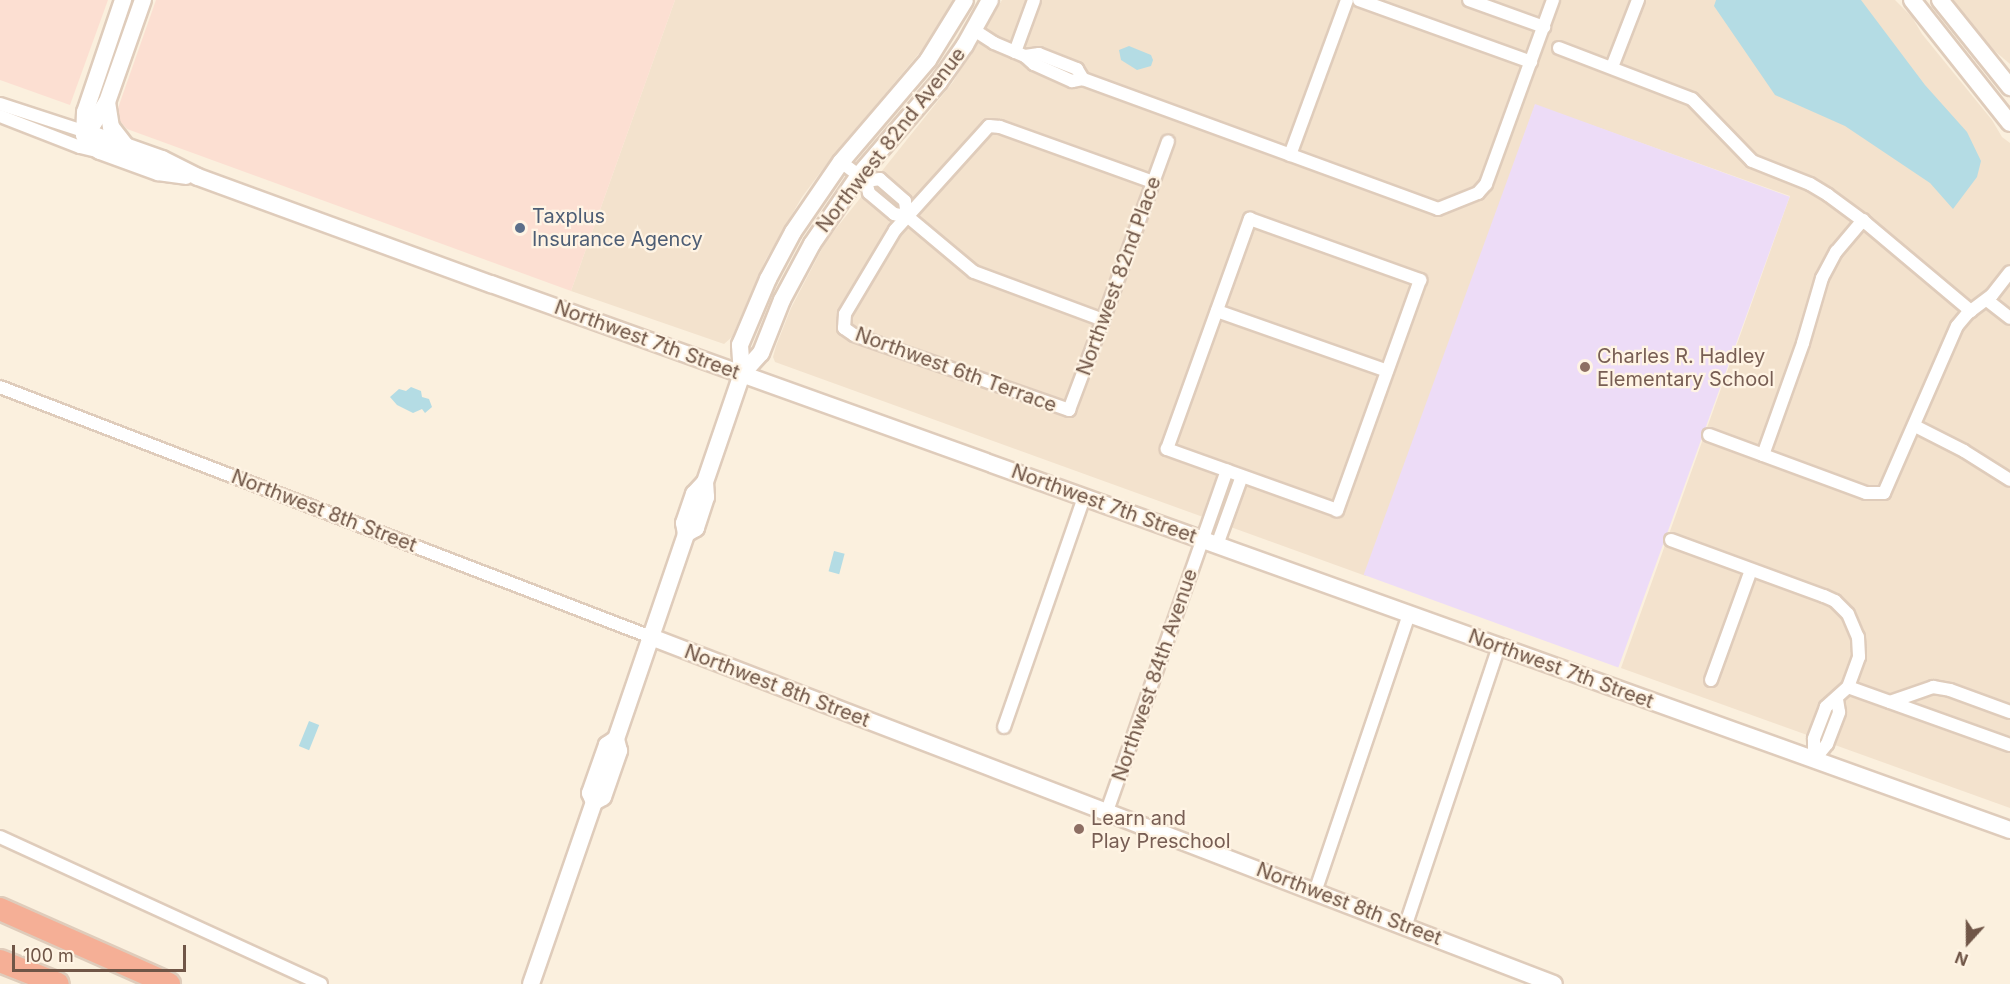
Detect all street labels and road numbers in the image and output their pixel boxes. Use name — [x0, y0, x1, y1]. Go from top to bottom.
street label: Northwest 82nd Avenue — [811, 43, 971, 237]
street label: Northwest 82nd Place — [1072, 173, 1166, 379]
street label: Northwest 7th Street — [551, 295, 743, 385]
street label: Northwest 6th Terrace — [852, 322, 1060, 418]
street label: Northwest 7th Street — [1008, 459, 1200, 549]
street label: Northwest 8th Street — [228, 465, 420, 557]
street label: Northwest 84th Avenue — [1107, 566, 1203, 784]
street label: Northwest 7th Street — [1465, 624, 1657, 714]
street label: Northwest 8th Street — [681, 640, 873, 732]
street label: Northwest 8th Street — [1253, 858, 1445, 950]

